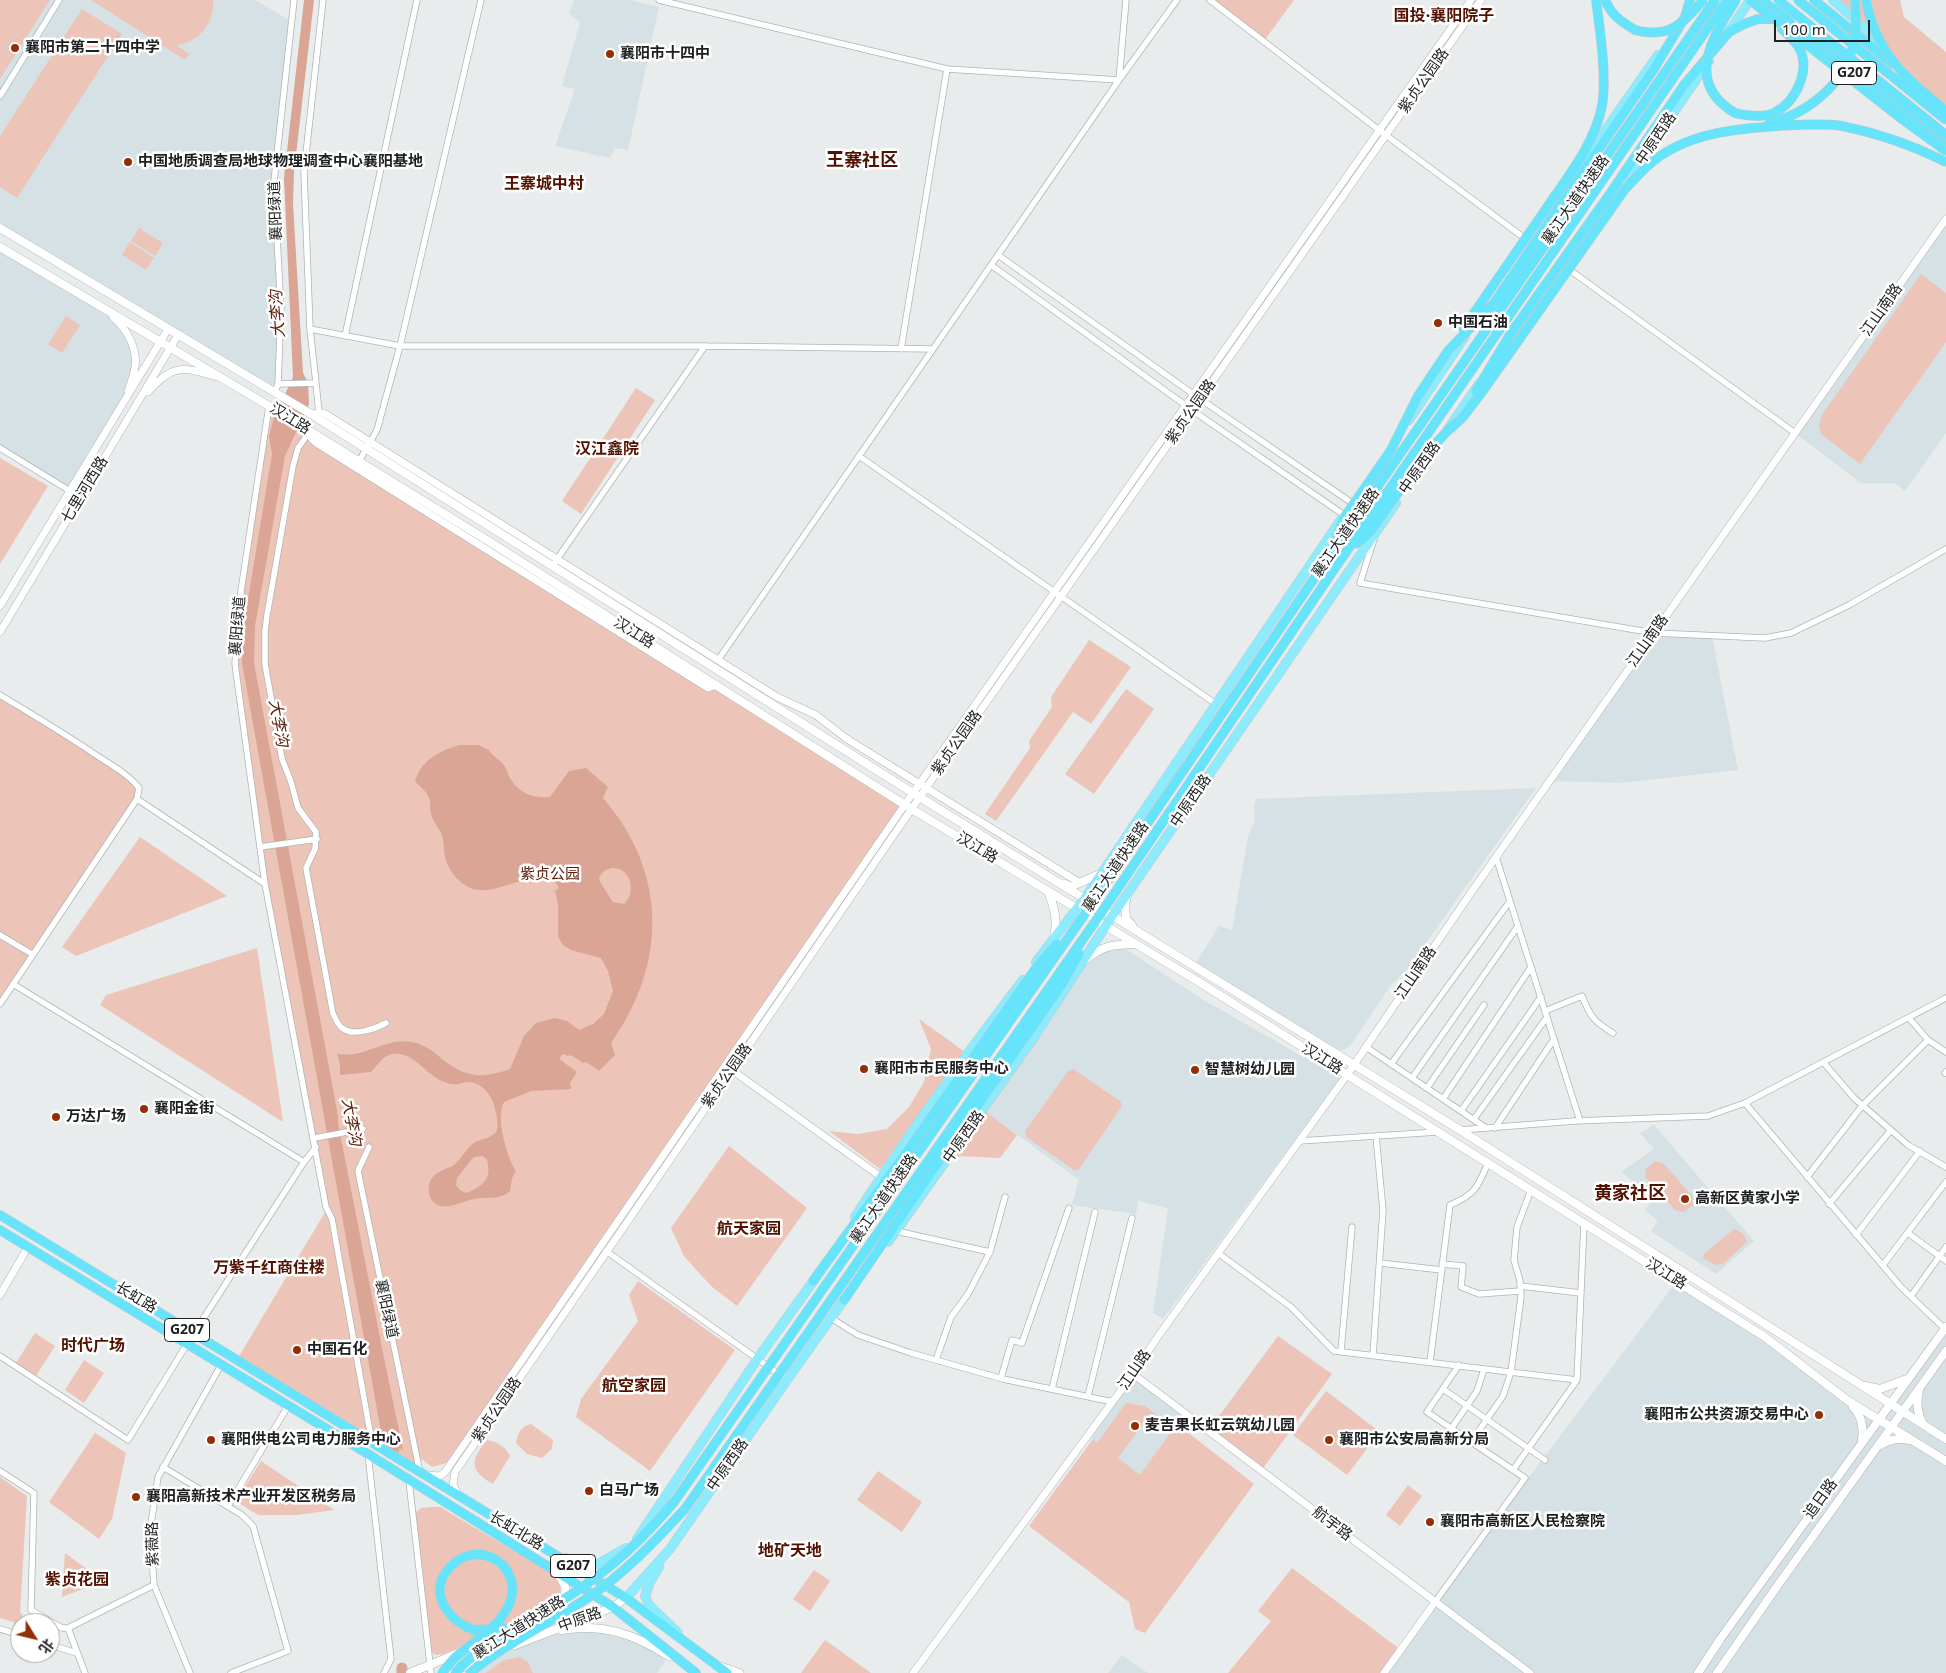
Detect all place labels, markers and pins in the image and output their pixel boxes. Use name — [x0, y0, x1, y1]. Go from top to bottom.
place label: 襄阳市第二十四中学 — [25, 39, 160, 57]
marker: 襄阳市第二十四中学 — [9, 42, 21, 54]
place label: 襄阳市十四中 — [620, 45, 710, 63]
marker: 襄阳市十四中 — [604, 48, 616, 60]
place label: 中国地质调查局地球物理调查中心襄阳基地 — [138, 153, 423, 171]
marker: 中国地质调查局地球物理调查中心襄阳基地 — [122, 156, 134, 168]
place label: 中国石油 — [1448, 314, 1508, 332]
marker: 中国石油 — [1432, 317, 1444, 329]
place label: 襄阳市市民服务中心 — [874, 1060, 1009, 1078]
place label: 智慧树幼儿园 — [1205, 1061, 1295, 1079]
marker: 襄阳市市民服务中心 — [858, 1063, 870, 1075]
marker: 智慧树幼儿园 — [1189, 1064, 1201, 1076]
place label: 襄阳金街 — [154, 1100, 214, 1118]
marker: 襄阳金街 — [138, 1103, 150, 1115]
place label: 万达广场 — [66, 1108, 126, 1126]
marker: 万达广场 — [50, 1111, 62, 1123]
place label: 高新区黄家小学 — [1695, 1190, 1800, 1208]
marker: 高新区黄家小学 — [1679, 1193, 1691, 1205]
place label: 中国石化 — [307, 1341, 367, 1359]
marker: 中国石化 — [291, 1344, 303, 1356]
place label: 襄阳市公共资源交易中心 — [1644, 1406, 1809, 1424]
marker: 襄阳市公共资源交易中心 — [1813, 1409, 1825, 1421]
place label: 麦吉果长虹云筑幼儿园 — [1145, 1417, 1295, 1435]
marker: 麦吉果长虹云筑幼儿园 — [1129, 1420, 1141, 1432]
place label: 襄阳供电公司电力服务中心 — [221, 1431, 401, 1449]
place label: 襄阳市公安局高新分局 — [1339, 1431, 1489, 1449]
marker: 襄阳供电公司电力服务中心 — [205, 1434, 217, 1446]
marker: 襄阳市公安局高新分局 — [1323, 1434, 1335, 1446]
place label: 白马广场 — [599, 1482, 659, 1500]
marker: 白马广场 — [583, 1485, 595, 1497]
place label: 襄阳高新技术产业开发区税务局 — [146, 1488, 356, 1506]
marker: 襄阳高新技术产业开发区税务局 — [130, 1491, 142, 1503]
place label: 襄阳市高新区人民检察院 — [1440, 1513, 1605, 1531]
marker: 襄阳市高新区人民检察院 — [1424, 1516, 1436, 1528]

